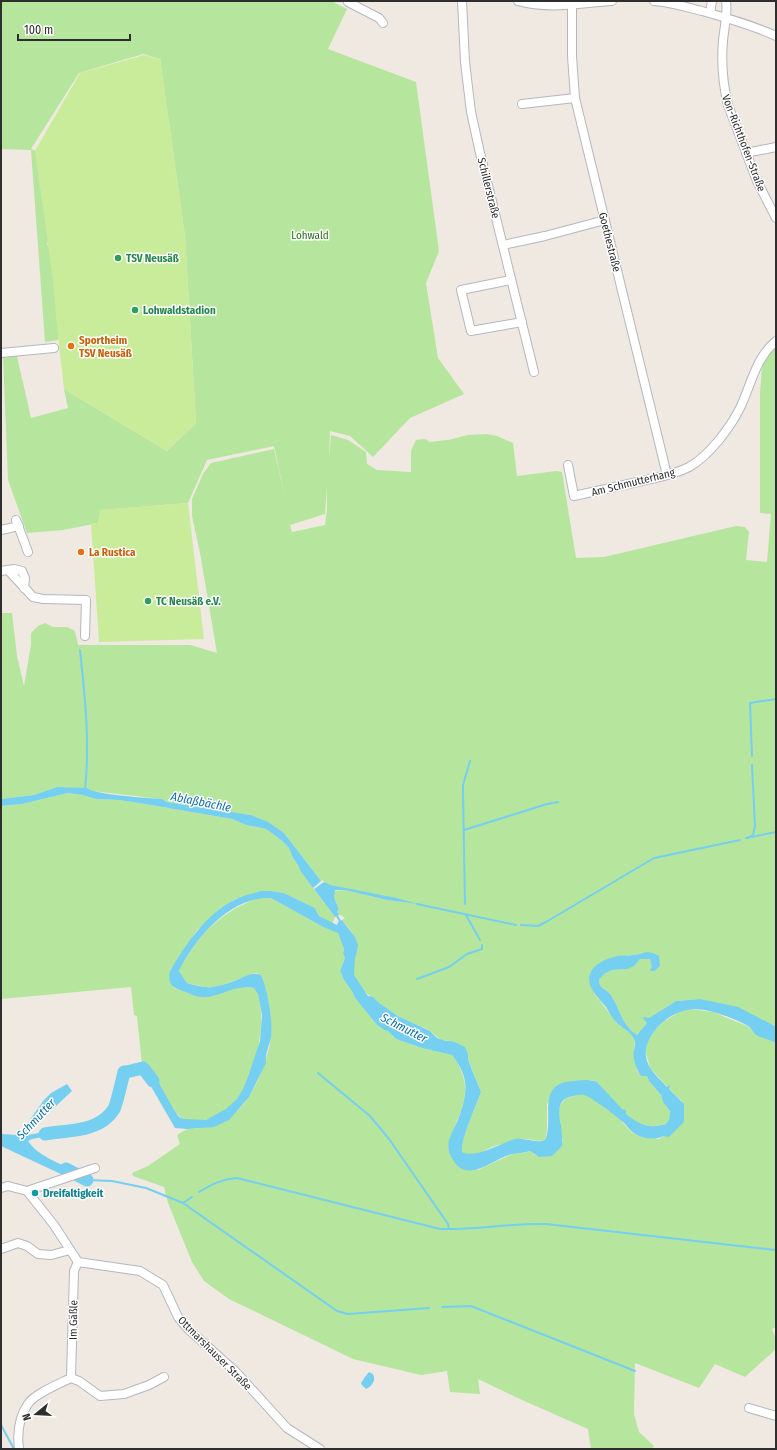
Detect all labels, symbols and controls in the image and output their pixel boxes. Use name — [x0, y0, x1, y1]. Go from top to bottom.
scale bar — [18, 16, 130, 42]
text: 100 m — [24, 23, 53, 37]
street label: Von-Richthofen-Straße — [719, 93, 768, 193]
street label: Schillerstraße — [475, 156, 502, 220]
street label: Goethestraße — [596, 211, 623, 273]
park label: Lohwald — [291, 229, 329, 242]
place label: TSV Neusäß — [126, 252, 179, 265]
marker: TSV Neusäß — [113, 253, 123, 263]
place label: Lohwaldstadion — [143, 304, 216, 317]
marker: Lohwaldstadion — [130, 305, 140, 315]
place label: Sportheim TSV Neusäß — [79, 334, 132, 360]
marker: Sportheim TSV Neusäß — [66, 341, 76, 351]
street label: Am Schmutterhang — [590, 466, 677, 499]
place label: La Rustica — [89, 546, 136, 559]
marker: La Rustica — [76, 547, 86, 557]
place label: TC Neusäß e.V. — [156, 595, 221, 608]
marker: TC Neusäß e.V. — [143, 596, 153, 606]
water label: Ablaßbächle — [169, 789, 233, 815]
water label: Schmutter — [378, 1010, 430, 1046]
water label: Schmutter — [13, 1095, 59, 1143]
place label: Dreifaltigkeit — [43, 1187, 103, 1200]
marker: Dreifaltigkeit — [30, 1188, 40, 1198]
street label: Im Gäßle — [67, 1300, 80, 1340]
street label: Ottmarshauser Straße — [175, 1314, 254, 1393]
north arrow — [16, 1394, 56, 1434]
text: N — [20, 1412, 34, 1422]

